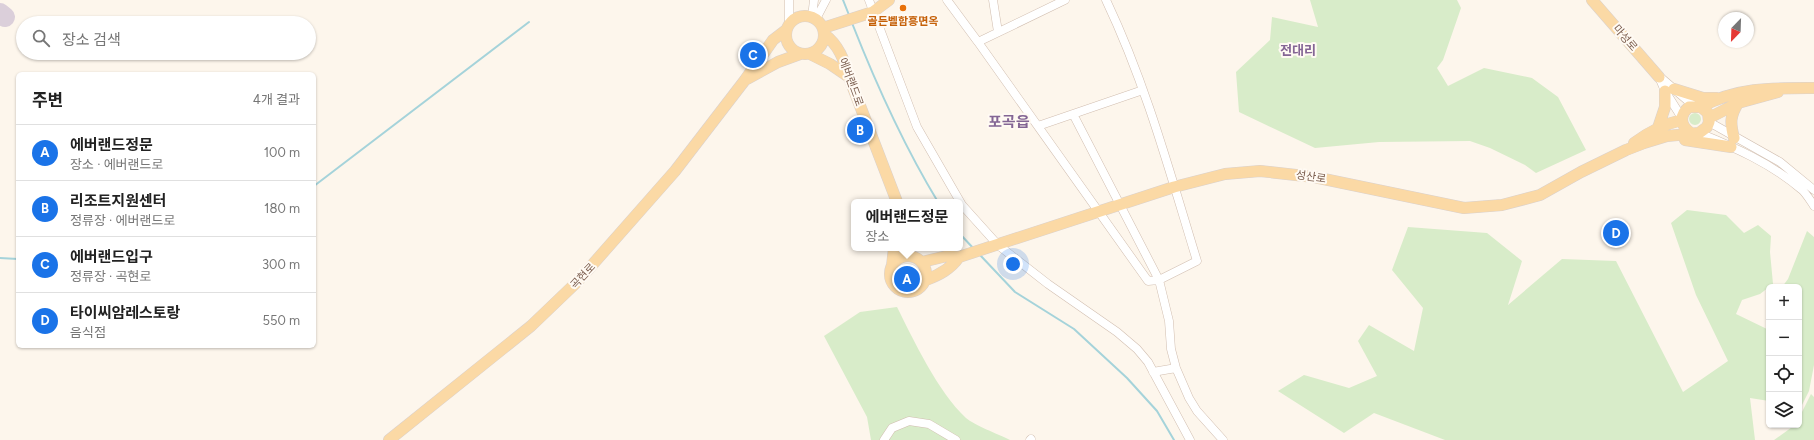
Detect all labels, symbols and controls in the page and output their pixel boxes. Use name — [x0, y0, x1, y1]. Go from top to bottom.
marker: 골든벨함흥면옥 — [898, 3, 908, 13]
north arrow — [1718, 12, 1754, 48]
place label: 골든벨함흥면옥 — [868, 15, 938, 28]
search box — [16, 16, 316, 60]
street label: 마성로 — [1610, 22, 1640, 54]
icon: search — [30, 27, 52, 49]
text: 장소 검색 — [62, 31, 121, 49]
pin: C — [740, 40, 766, 70]
district label: 전대리 — [1280, 43, 1316, 58]
street label: 에버랜드로 — [836, 56, 866, 108]
text: 주변 — [32, 90, 63, 110]
text: 4개 결과 — [253, 92, 300, 107]
district label: 포곡읍 — [988, 113, 1030, 131]
pin: B — [847, 115, 873, 145]
text: 에버랜드정문 — [70, 136, 153, 154]
text: A — [40, 145, 50, 160]
text: 100 m — [264, 145, 300, 160]
text: 장소 · 에버랜드로 — [70, 157, 163, 172]
street label: 성산로 — [1295, 168, 1327, 186]
text: 리조트지원센터 — [70, 192, 167, 210]
popup — [851, 199, 963, 251]
text: B — [41, 201, 49, 216]
text: 180 m — [264, 201, 300, 216]
text: 에버랜드정문 — [866, 208, 948, 226]
text: 정류장 · 에버랜드로 — [70, 213, 175, 228]
pin: D — [1603, 218, 1629, 248]
text: 장소 — [866, 229, 890, 244]
text: 에버랜드입구 — [70, 248, 153, 266]
your location — [1003, 254, 1023, 274]
text: C — [40, 257, 50, 272]
text: 300 m — [262, 257, 300, 272]
street label: 곡현로 — [568, 260, 598, 292]
pin: A — [894, 264, 920, 294]
text: 정류장 · 곡현로 — [70, 269, 151, 284]
map controls — [1766, 284, 1802, 428]
button: + — [1766, 284, 1802, 320]
text: 타이씨암레스토랑 — [70, 304, 180, 322]
text: D — [40, 313, 50, 328]
text: 550 m — [262, 313, 300, 328]
button: − — [1766, 320, 1802, 356]
text: 음식점 — [70, 325, 106, 340]
button: locate — [1766, 356, 1802, 392]
button: layers — [1766, 392, 1802, 428]

